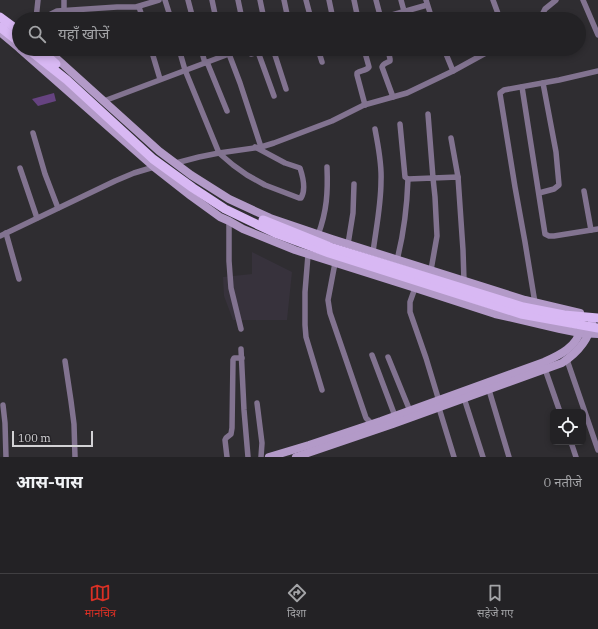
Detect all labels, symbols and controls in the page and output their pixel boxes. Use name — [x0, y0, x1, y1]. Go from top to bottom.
search box — [12, 12, 586, 56]
icon: search — [26, 23, 48, 45]
text: यहाँ खोजें — [58, 24, 109, 43]
map controls — [550, 409, 586, 445]
button: locate — [550, 409, 586, 445]
scale bar — [12, 429, 93, 448]
text: 100 m — [18, 431, 51, 445]
text: आस-पास — [16, 471, 83, 493]
text: 0 नतीजे — [544, 474, 582, 491]
tab: मानचित्र — [85, 582, 116, 621]
tab: दिशा — [286, 582, 308, 621]
tab: सहेजे गए — [477, 582, 513, 621]

